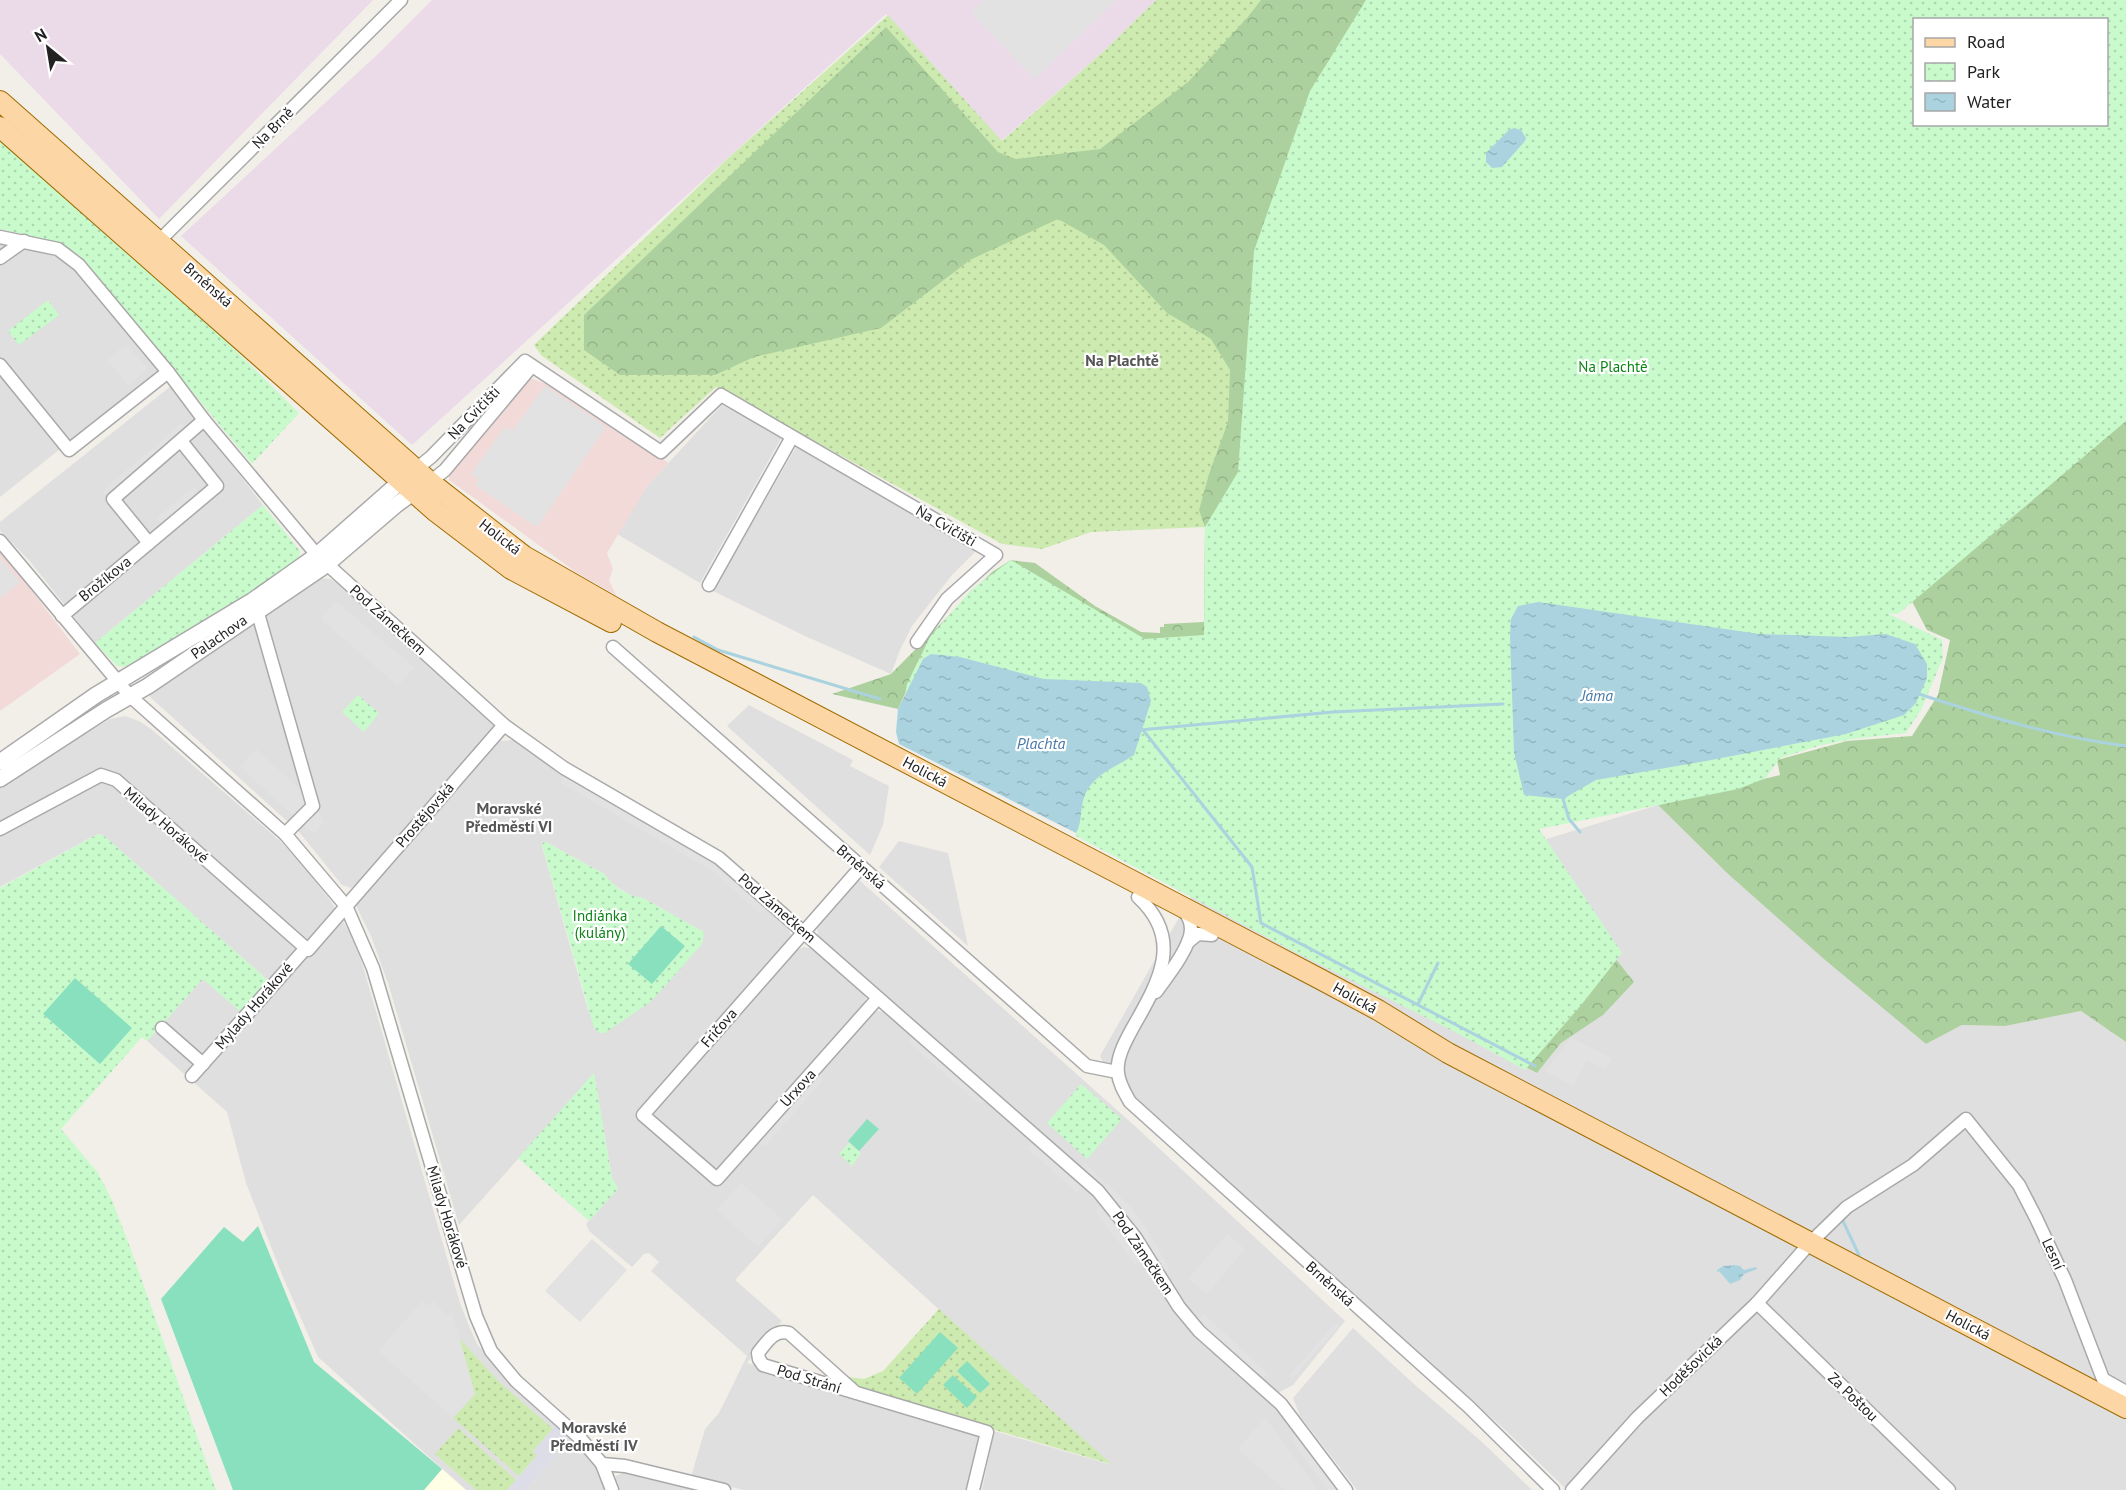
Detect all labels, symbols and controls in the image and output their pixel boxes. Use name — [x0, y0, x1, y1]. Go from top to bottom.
north arrow — [18, 18, 78, 78]
legend — [1913, 18, 2108, 126]
text: N — [31, 24, 50, 46]
text: Road — [1967, 30, 2005, 53]
text: Park — [1967, 60, 2000, 83]
text: Water — [1967, 90, 2011, 113]
street label: Na Brně — [248, 103, 297, 152]
street label: Brněnská — [180, 258, 237, 311]
district label: Na Plachtě — [1085, 350, 1159, 370]
park label: Na Plachtě — [1578, 357, 1648, 376]
street label: Na Cvičišti — [444, 382, 504, 443]
street label: Na Cvičišti — [913, 501, 980, 551]
street label: Holická — [476, 514, 525, 559]
street label: Brožíkova — [75, 552, 135, 605]
street label: Pod Zámečkem — [346, 580, 431, 659]
street label: Palachova — [187, 610, 251, 663]
water label: Jáma — [1580, 685, 1613, 705]
water label: Plachta — [1017, 733, 1066, 753]
street label: Holická — [900, 752, 951, 791]
street label: Prostějovská — [391, 778, 458, 851]
street label: Milady Horákové — [120, 783, 213, 867]
district label: Moravské Předměstí VI — [466, 798, 552, 836]
street label: Brněnská — [833, 840, 890, 893]
street label: Pod Zámečkem — [735, 869, 820, 946]
park label: Indiánka (kulány) — [573, 906, 627, 942]
street label: Mylady Horákové — [211, 958, 297, 1053]
street label: Holická — [1330, 978, 1381, 1017]
street label: Fričova — [696, 1004, 741, 1051]
street label: Urxova — [776, 1065, 820, 1111]
street label: Milady Horákové — [423, 1163, 472, 1271]
street label: Pod Zámečkem — [1109, 1207, 1178, 1298]
street label: Lesní — [2038, 1235, 2069, 1273]
street label: Brněnská — [1302, 1257, 1359, 1310]
street label: Holická — [1943, 1305, 1994, 1344]
street label: Hoděšovická — [1655, 1331, 1726, 1400]
street label: Pod Strání — [775, 1360, 843, 1397]
street label: Za Poštou — [1824, 1368, 1882, 1425]
district label: Moravské Předměstí IV — [550, 1417, 638, 1455]

